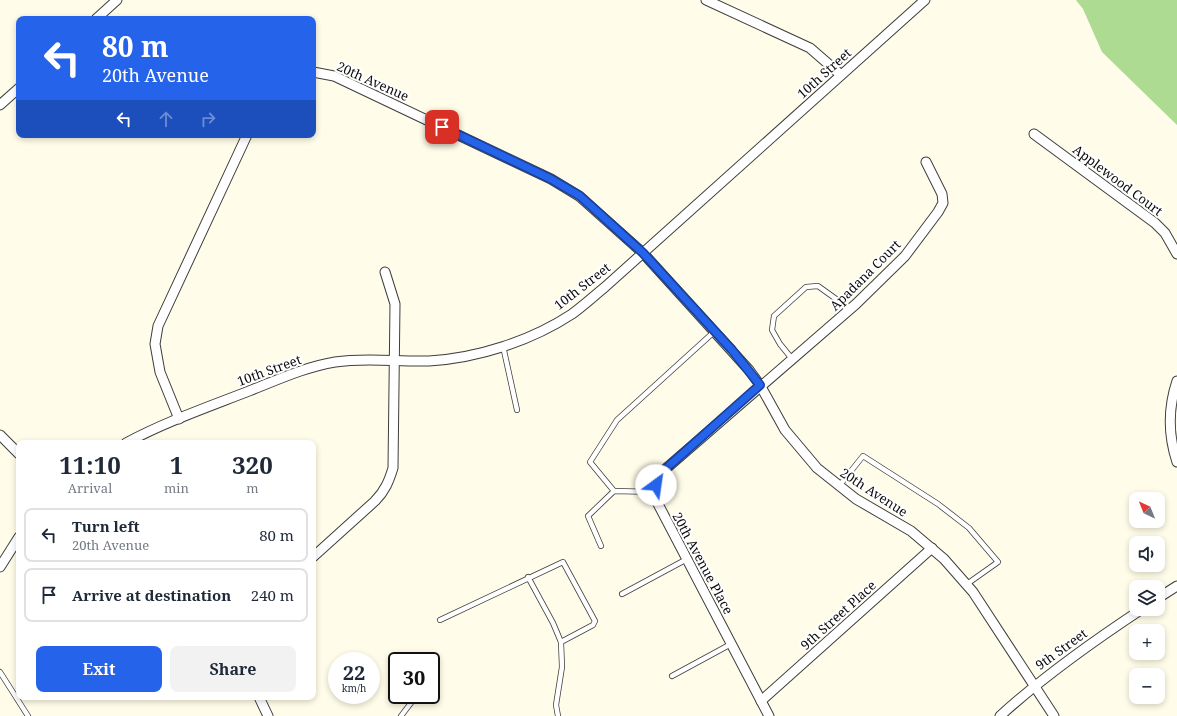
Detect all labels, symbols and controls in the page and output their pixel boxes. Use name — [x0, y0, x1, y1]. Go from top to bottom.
text: 80 m — [102, 27, 169, 65]
icon: left — [36, 32, 88, 84]
street label: 10th Street — [793, 44, 855, 102]
street label: 20th Avenue — [334, 57, 412, 105]
text: 20th Avenue — [102, 63, 209, 87]
icon: left — [113, 108, 135, 130]
icon: ahead — [155, 108, 177, 130]
icon: right — [197, 108, 219, 130]
pin — [425, 110, 459, 144]
icon: arrive — [431, 116, 453, 138]
street label: Applewood Court — [1069, 140, 1167, 220]
street label: Apadana Court — [826, 235, 905, 314]
street label: 10th Street — [550, 258, 614, 314]
street label: 10th Street — [234, 350, 304, 390]
text: 11:10 — [59, 448, 121, 481]
text: 1 — [170, 448, 183, 481]
text: 320 — [232, 448, 273, 481]
street label: 20th Avenue — [837, 463, 911, 521]
position arrow — [635, 464, 677, 506]
text: Arrival — [68, 479, 112, 497]
text: min — [164, 479, 189, 497]
text: m — [246, 479, 259, 497]
north arrow — [1129, 492, 1165, 528]
map controls — [1129, 492, 1165, 704]
street label: 20th Avenue Place — [668, 509, 738, 617]
text: Turn left — [72, 516, 140, 536]
icon: left — [38, 524, 60, 546]
text: 80 m — [259, 525, 294, 545]
text: 20th Avenue — [72, 536, 149, 554]
button: sound — [1129, 536, 1165, 572]
street label: 9th Street Place — [796, 576, 880, 654]
button: layers — [1129, 580, 1165, 616]
icon: arrive — [38, 584, 60, 606]
text: Arrive at destination — [72, 585, 231, 605]
text: 240 m — [251, 585, 294, 605]
street label: 9th Street — [1032, 624, 1091, 674]
button: + — [1129, 624, 1165, 660]
button: Exit — [36, 646, 162, 692]
button: Share — [170, 646, 296, 692]
speed limit sign: 30 — [388, 652, 440, 704]
text: 22 — [343, 659, 365, 686]
button: − — [1129, 668, 1165, 704]
text: km/h — [342, 681, 366, 695]

